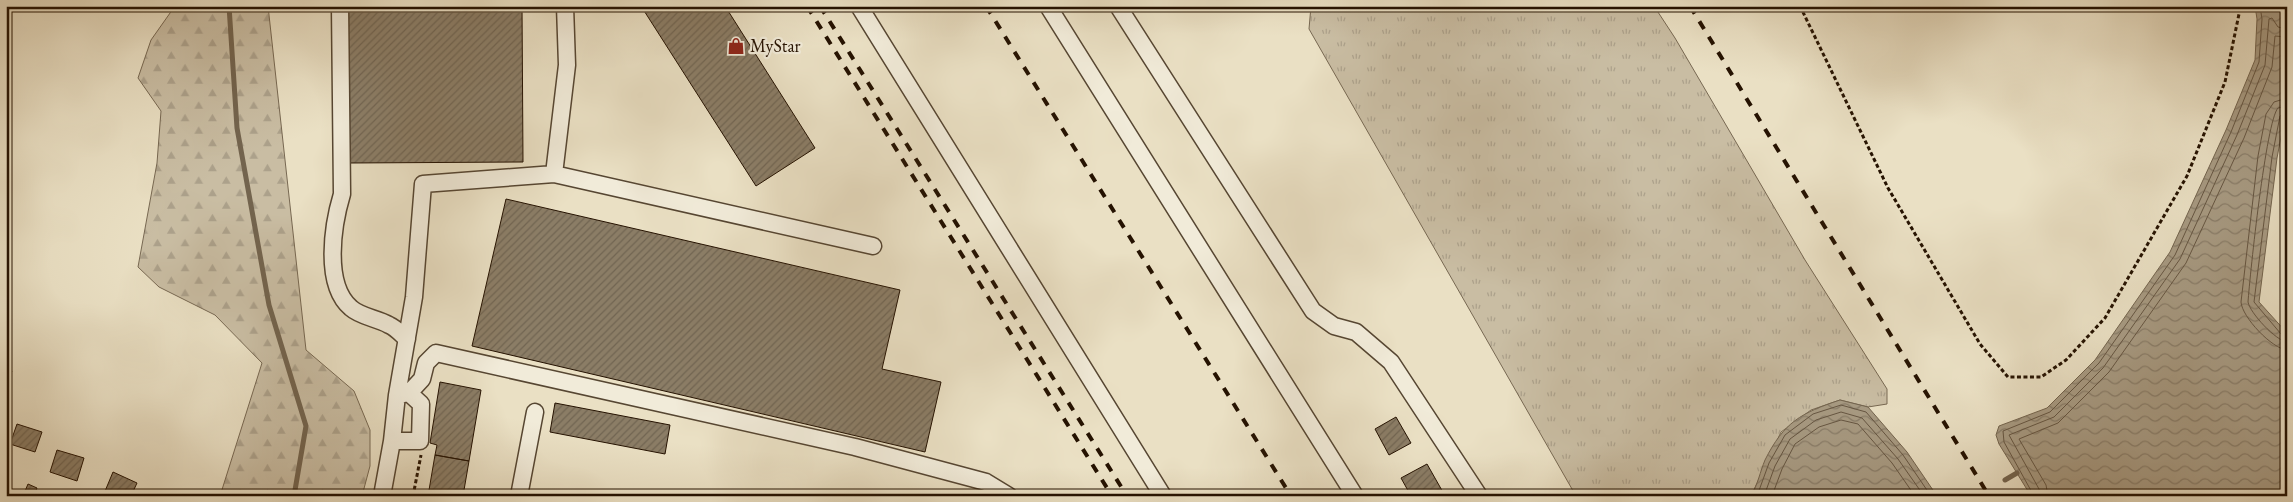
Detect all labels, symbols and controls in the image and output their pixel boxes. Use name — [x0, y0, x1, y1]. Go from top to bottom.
place label: MyStar — [750, 34, 801, 57]
shop icon: MyStar — [726, 36, 746, 56]

